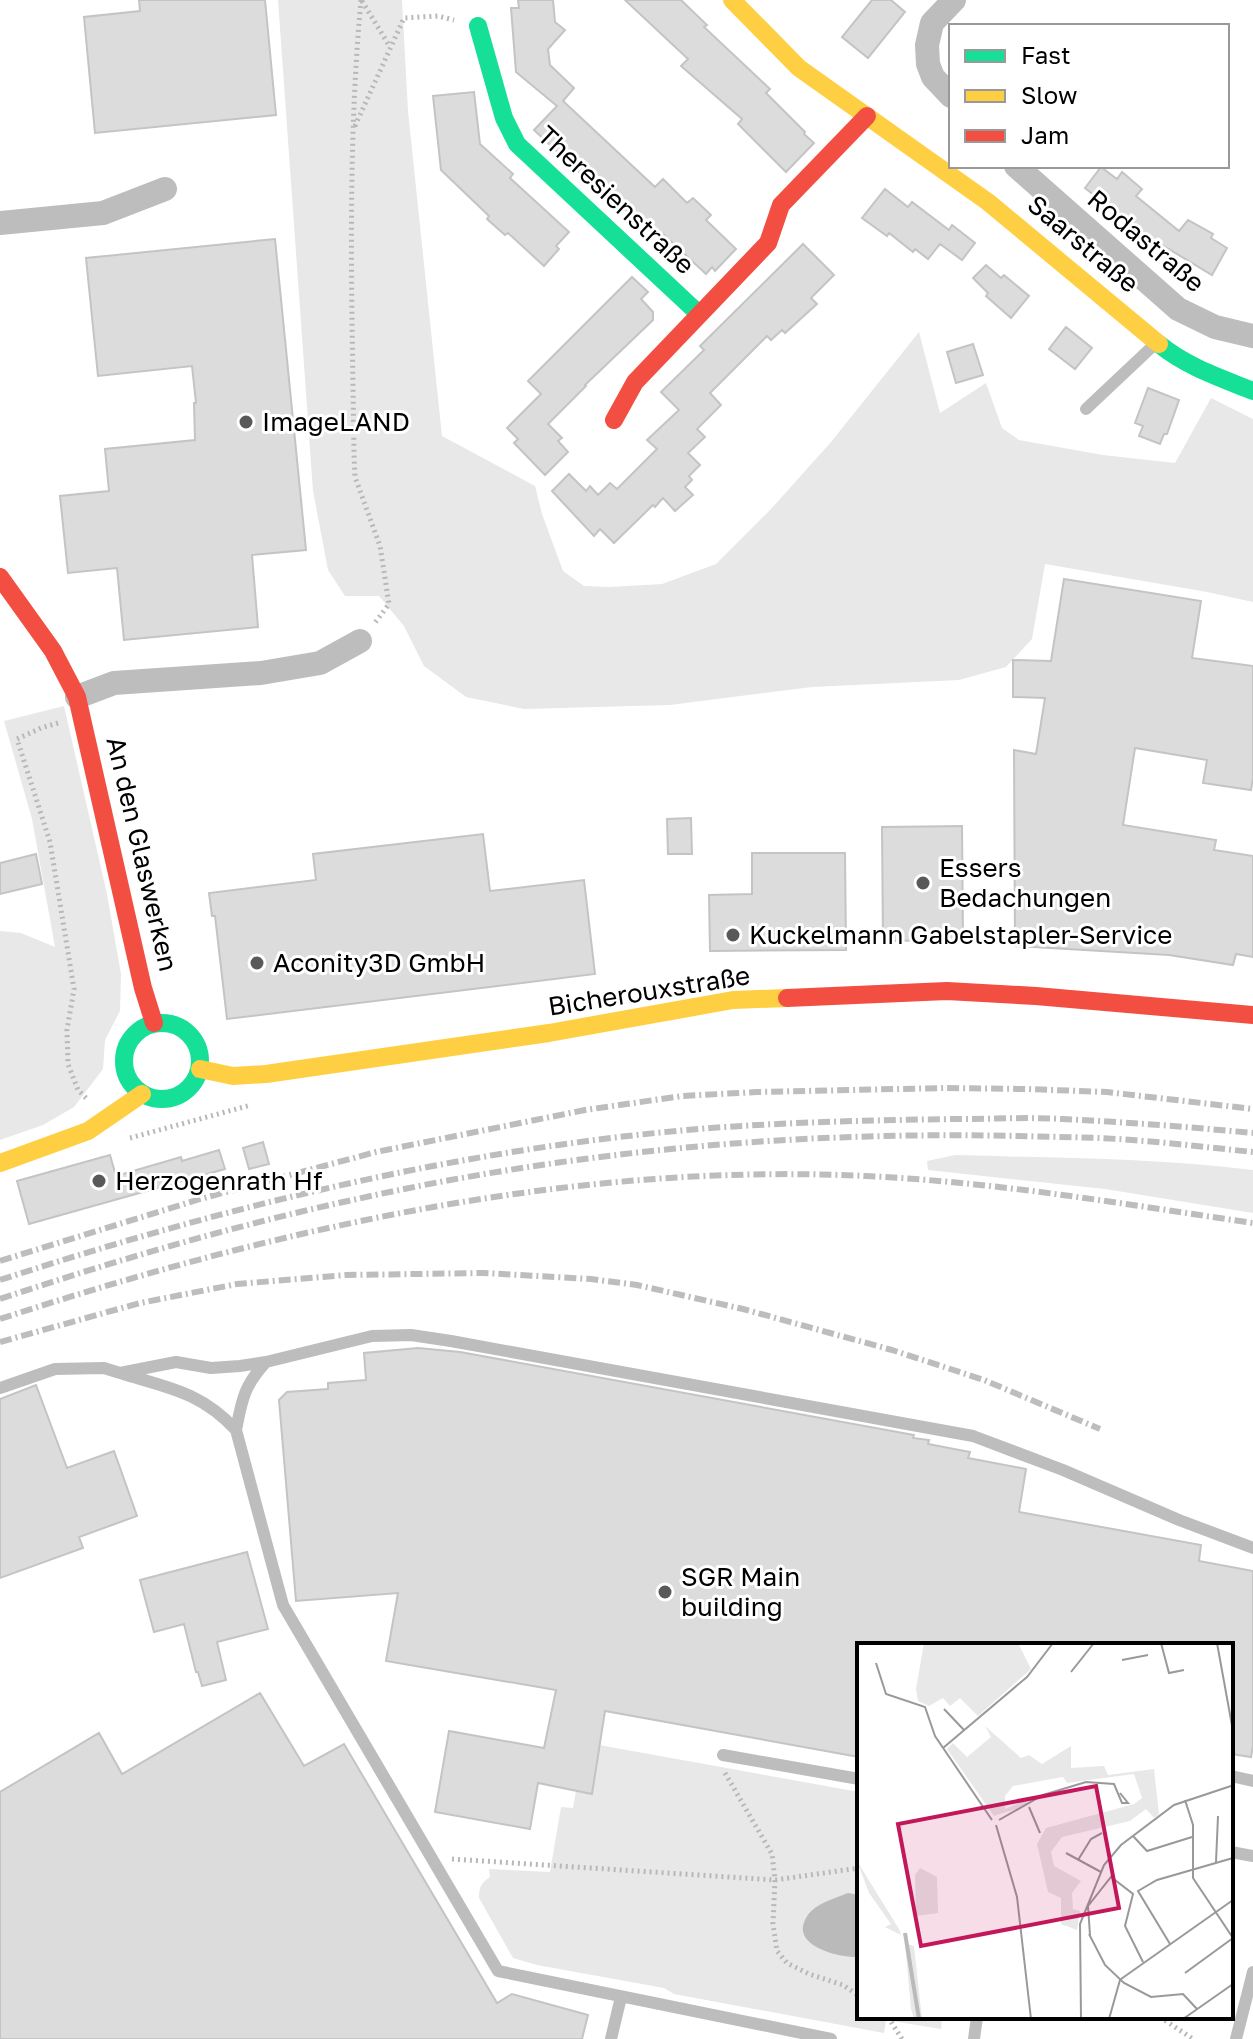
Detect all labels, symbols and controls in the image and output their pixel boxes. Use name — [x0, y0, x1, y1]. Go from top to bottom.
legend — [949, 24, 1229, 168]
text: Fast — [1021, 40, 1071, 69]
text: Slow — [1021, 80, 1077, 109]
street label: Theresienstraße — [532, 119, 701, 280]
text: Jam — [1021, 120, 1069, 149]
street label: Rodastraße — [1082, 183, 1211, 298]
street label: Saarstraße — [1022, 188, 1145, 299]
place label: ImageLAND — [262, 406, 410, 437]
marker: ImageLAND — [237, 413, 255, 431]
street label: An den Glaswerken — [100, 734, 185, 974]
place label: Essers Bedachungen — [939, 852, 1111, 913]
marker: Essers Bedachungen — [914, 874, 932, 892]
place label: Kuckelmann Gabelstapler-Service — [749, 919, 1172, 950]
marker: Kuckelmann Gabelstapler-Service — [724, 926, 742, 944]
place label: Aconity3D GmbH — [273, 947, 485, 978]
marker: Aconity3D GmbH — [248, 954, 266, 972]
street label: Bicherouxstraße — [546, 959, 752, 1022]
place label: Herzogenrath Hf — [115, 1165, 323, 1196]
marker: Herzogenrath Hf — [90, 1172, 108, 1190]
place label: SGR Main building — [681, 1561, 800, 1622]
marker: SGR Main building — [656, 1583, 674, 1601]
inset map — [857, 1643, 1233, 2019]

